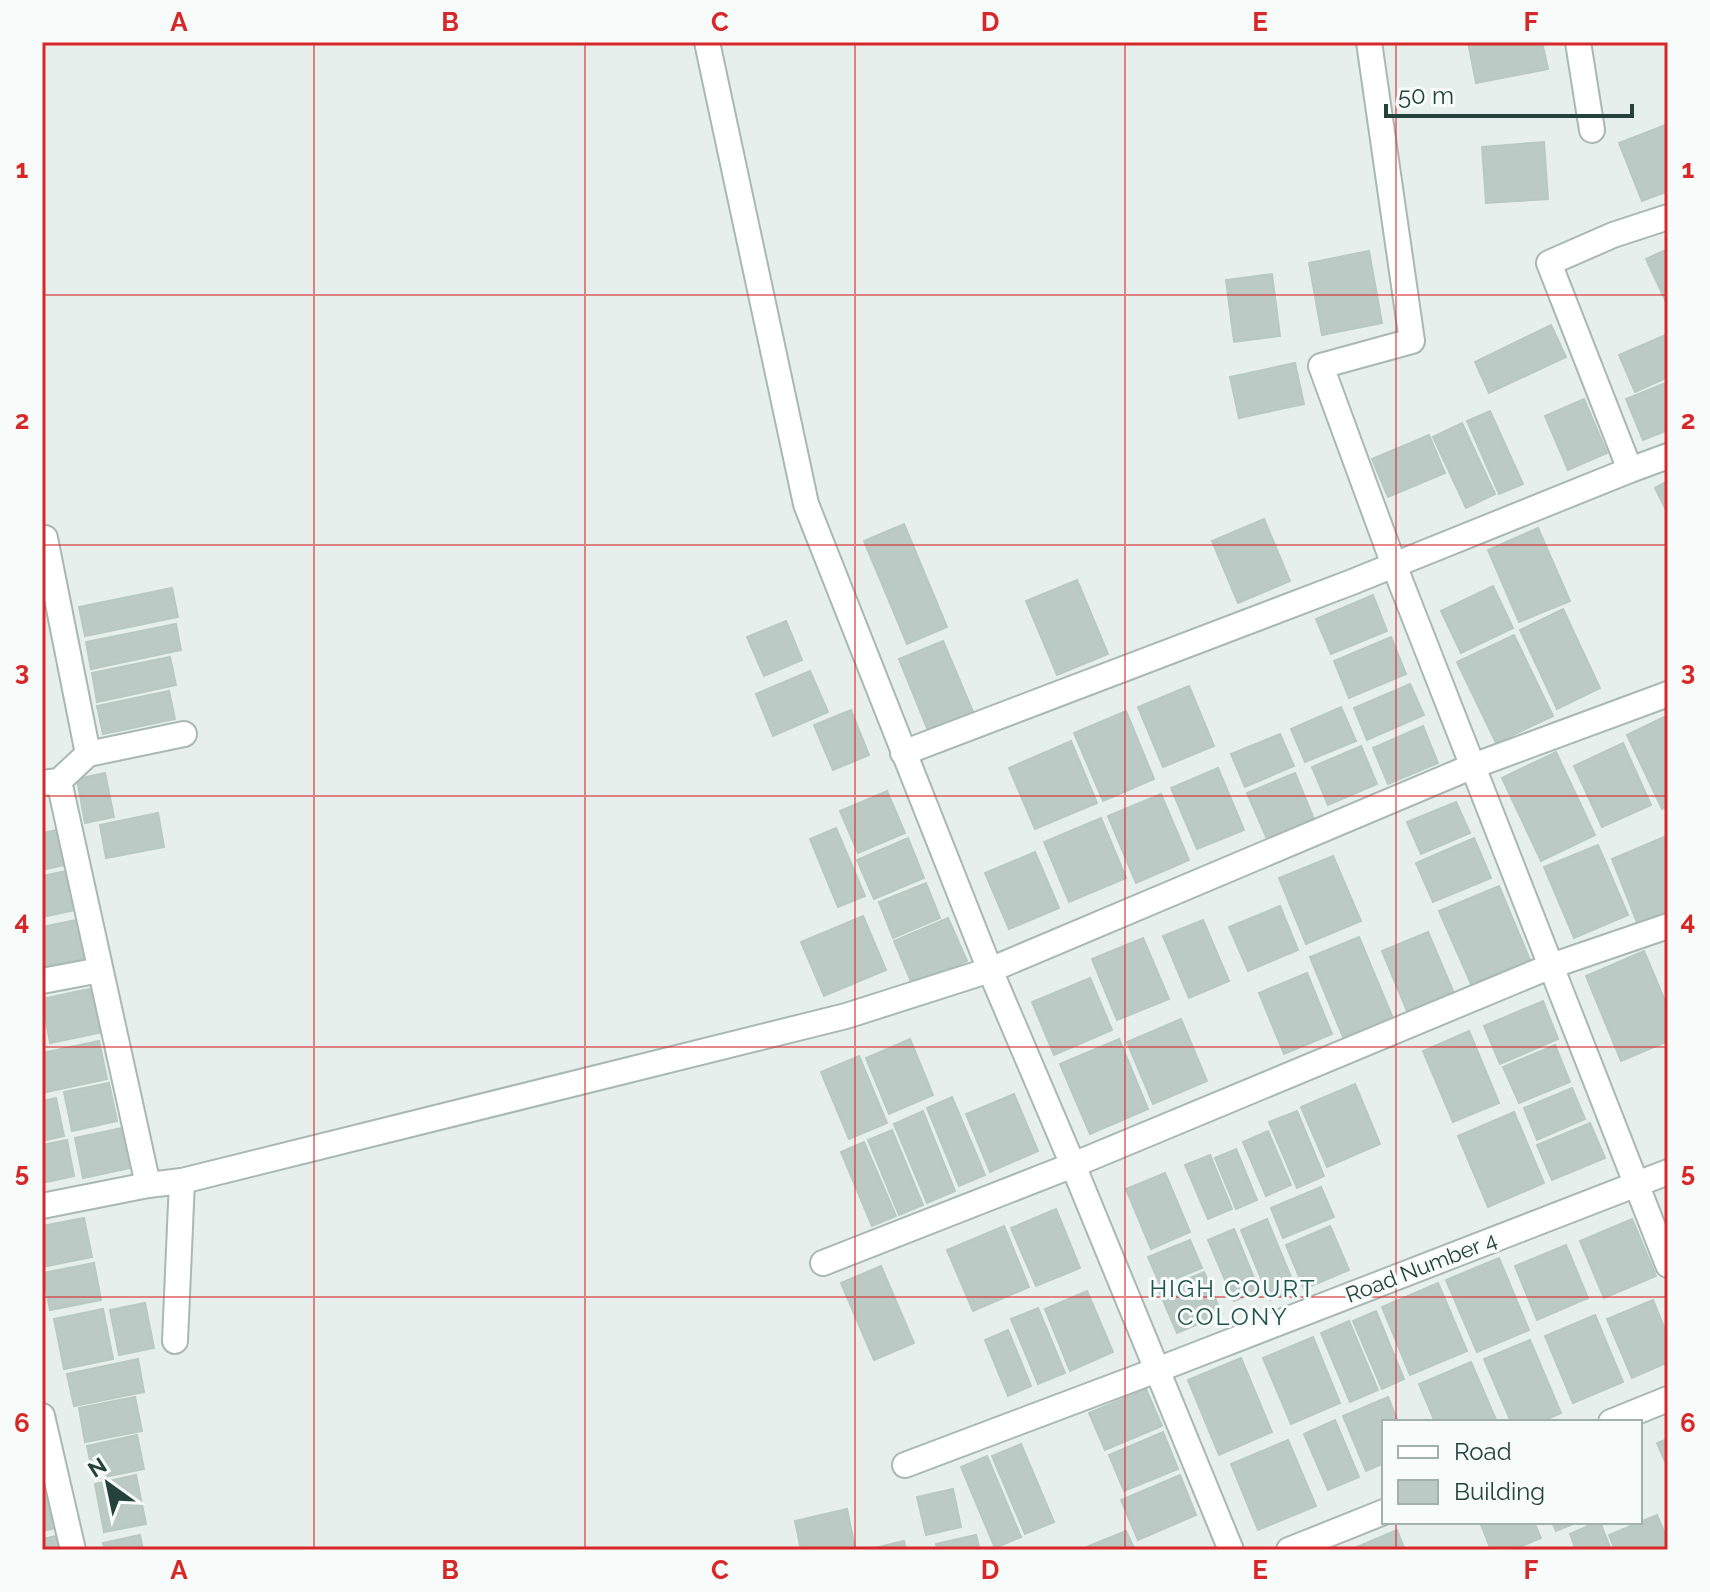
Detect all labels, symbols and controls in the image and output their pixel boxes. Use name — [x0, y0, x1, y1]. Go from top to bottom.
text: A — [170, 7, 188, 37]
text: B — [441, 7, 459, 37]
text: C — [711, 7, 729, 37]
text: D — [981, 7, 999, 37]
text: E — [1252, 7, 1268, 37]
text: F — [1524, 7, 1539, 37]
scale bar — [1386, 68, 1632, 118]
text: 50 m — [1398, 81, 1454, 110]
text: 1 — [16, 154, 29, 184]
text: 1 — [1682, 154, 1695, 184]
text: 2 — [15, 405, 29, 435]
text: 2 — [1681, 405, 1695, 435]
text: 3 — [15, 656, 29, 686]
text: 3 — [1681, 656, 1695, 686]
text: 4 — [15, 906, 29, 936]
text: 4 — [1681, 906, 1695, 936]
text: 5 — [15, 1157, 29, 1187]
text: 5 — [1681, 1157, 1695, 1187]
street label: Road Number 4 — [1342, 1226, 1500, 1308]
district label: HIGH COURT COLONY — [1149, 1274, 1317, 1331]
text: 6 — [14, 1408, 30, 1438]
text: 6 — [1680, 1408, 1696, 1438]
legend — [1382, 1420, 1642, 1524]
text: Road — [1454, 1437, 1512, 1466]
north arrow — [68, 1444, 148, 1524]
text: N — [83, 1452, 111, 1483]
text: Building — [1454, 1477, 1545, 1506]
text: A — [170, 1555, 188, 1585]
text: B — [441, 1555, 459, 1585]
text: C — [711, 1555, 729, 1585]
text: D — [981, 1555, 999, 1585]
text: E — [1252, 1555, 1268, 1585]
text: F — [1524, 1555, 1539, 1585]

